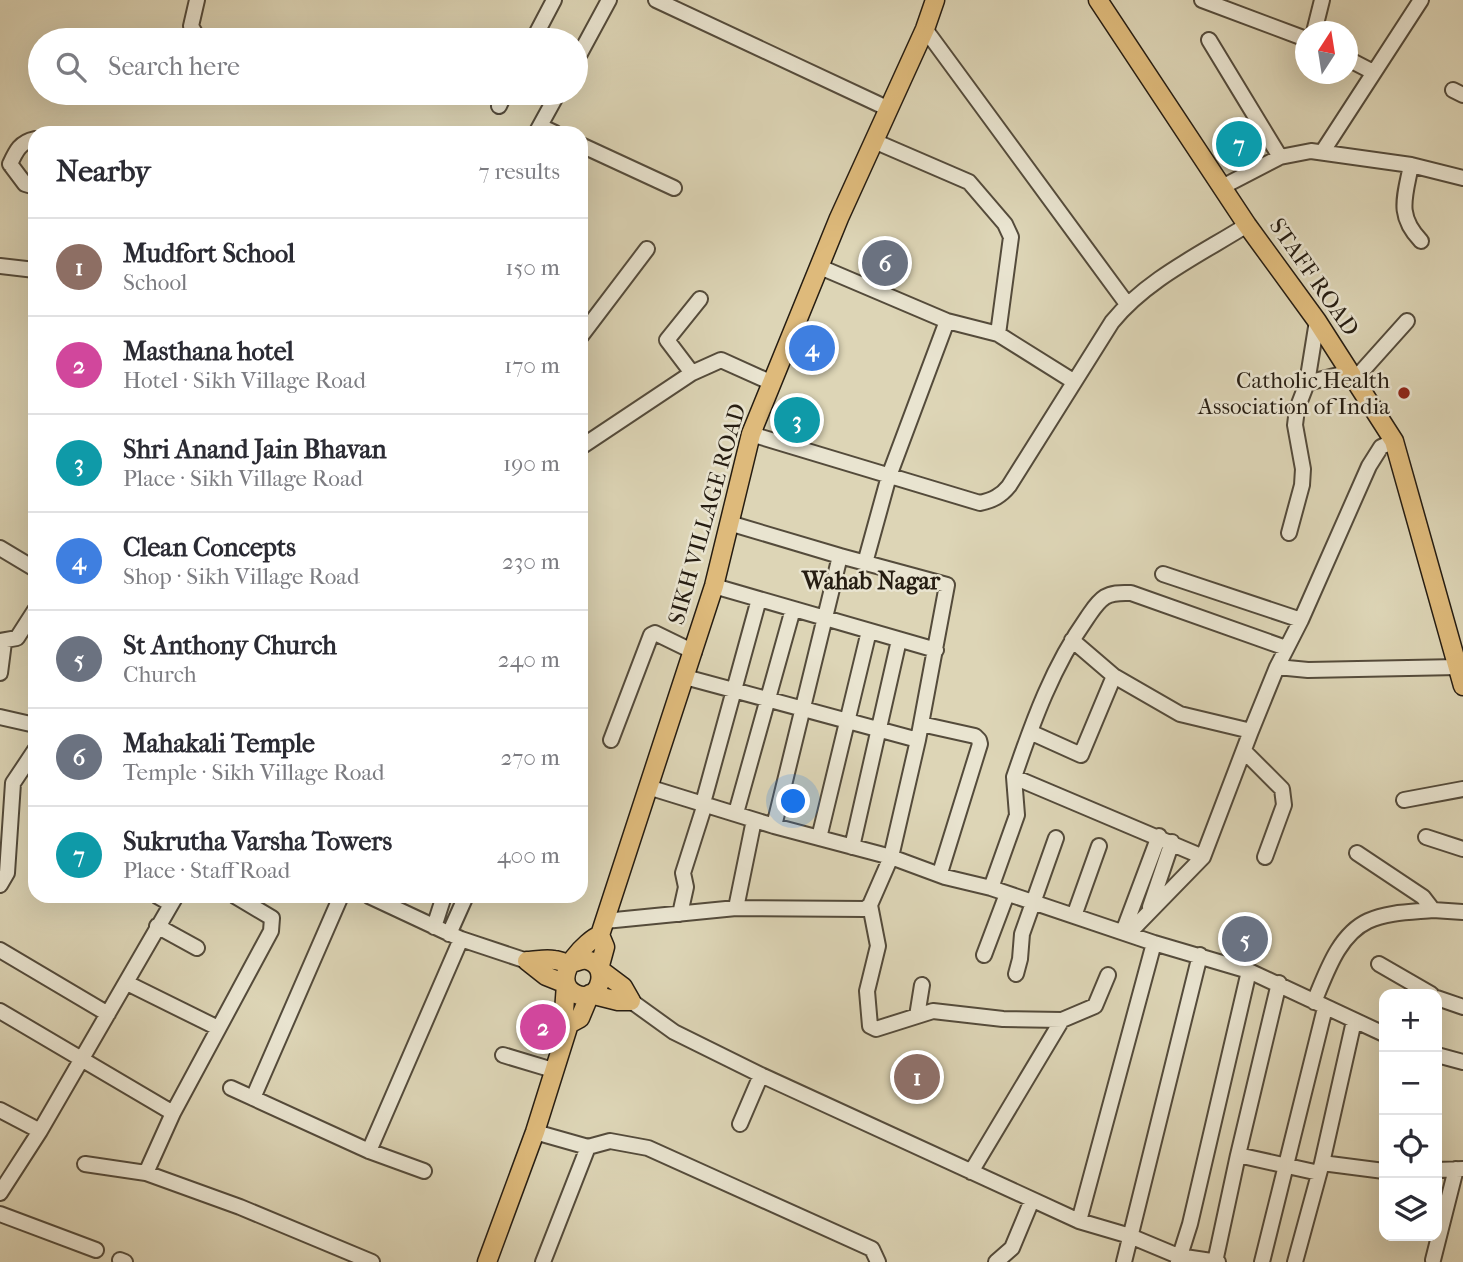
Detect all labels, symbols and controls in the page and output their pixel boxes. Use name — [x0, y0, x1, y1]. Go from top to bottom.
north arrow — [1295, 21, 1358, 84]
search box — [28, 28, 588, 105]
icon: search — [52, 48, 90, 86]
text: Search here — [108, 51, 240, 82]
pin: 7 — [1216, 118, 1262, 170]
text: Nearby — [56, 154, 151, 189]
text: 7 results — [479, 158, 560, 185]
street label: STAFF ROAD — [1263, 213, 1365, 341]
pin: 6 — [862, 237, 908, 289]
text: Mudfort School — [123, 238, 295, 269]
text: 1 — [75, 254, 83, 281]
text: 150 m — [505, 254, 560, 281]
text: School — [123, 269, 187, 296]
pin: 4 — [789, 322, 835, 374]
text: Masthana hotel — [123, 336, 294, 367]
text: 2 — [73, 352, 85, 379]
text: 170 m — [504, 352, 560, 379]
text: Hotel · Sikh Village Road — [123, 367, 366, 394]
place label: Catholic Health Association of India — [1197, 367, 1390, 420]
marker: Catholic Health Association of India — [1396, 385, 1412, 401]
pin: 3 — [774, 394, 820, 446]
street label: SIKH VILLAGE ROAD — [663, 400, 751, 628]
text: Shri Anand Jain Bhavan — [123, 434, 387, 465]
text: 3 — [74, 450, 84, 477]
text: 190 m — [503, 450, 560, 477]
text: Place · Sikh Village Road — [123, 465, 363, 492]
text: Clean Concepts — [123, 532, 296, 563]
text: 4 — [72, 548, 86, 575]
text: 230 m — [502, 548, 560, 575]
text: Shop · Sikh Village Road — [123, 563, 360, 590]
district label: Wahab Nagar — [801, 567, 941, 595]
text: St Anthony Church — [123, 630, 337, 661]
text: 5 — [74, 646, 84, 673]
text: 240 m — [498, 646, 560, 673]
text: Church — [123, 661, 197, 688]
text: Mahakali Temple — [123, 728, 315, 759]
text: 6 — [73, 744, 85, 771]
text: 270 m — [500, 744, 560, 771]
text: Temple · Sikh Village Road — [123, 759, 385, 786]
your location — [776, 784, 810, 818]
text: Sukrutha Varsha Towers — [123, 826, 392, 857]
text: 7 — [73, 842, 85, 869]
text: 400 m — [497, 842, 560, 869]
text: Place · Staff Road — [123, 857, 290, 884]
pin: 5 — [1222, 913, 1268, 965]
map controls — [1379, 989, 1442, 1241]
button: + — [1379, 989, 1442, 1052]
pin: 2 — [520, 1001, 566, 1053]
pin: 1 — [894, 1051, 940, 1103]
button: − — [1379, 1052, 1442, 1115]
button: locate — [1379, 1115, 1442, 1178]
button: layers — [1379, 1178, 1442, 1241]

